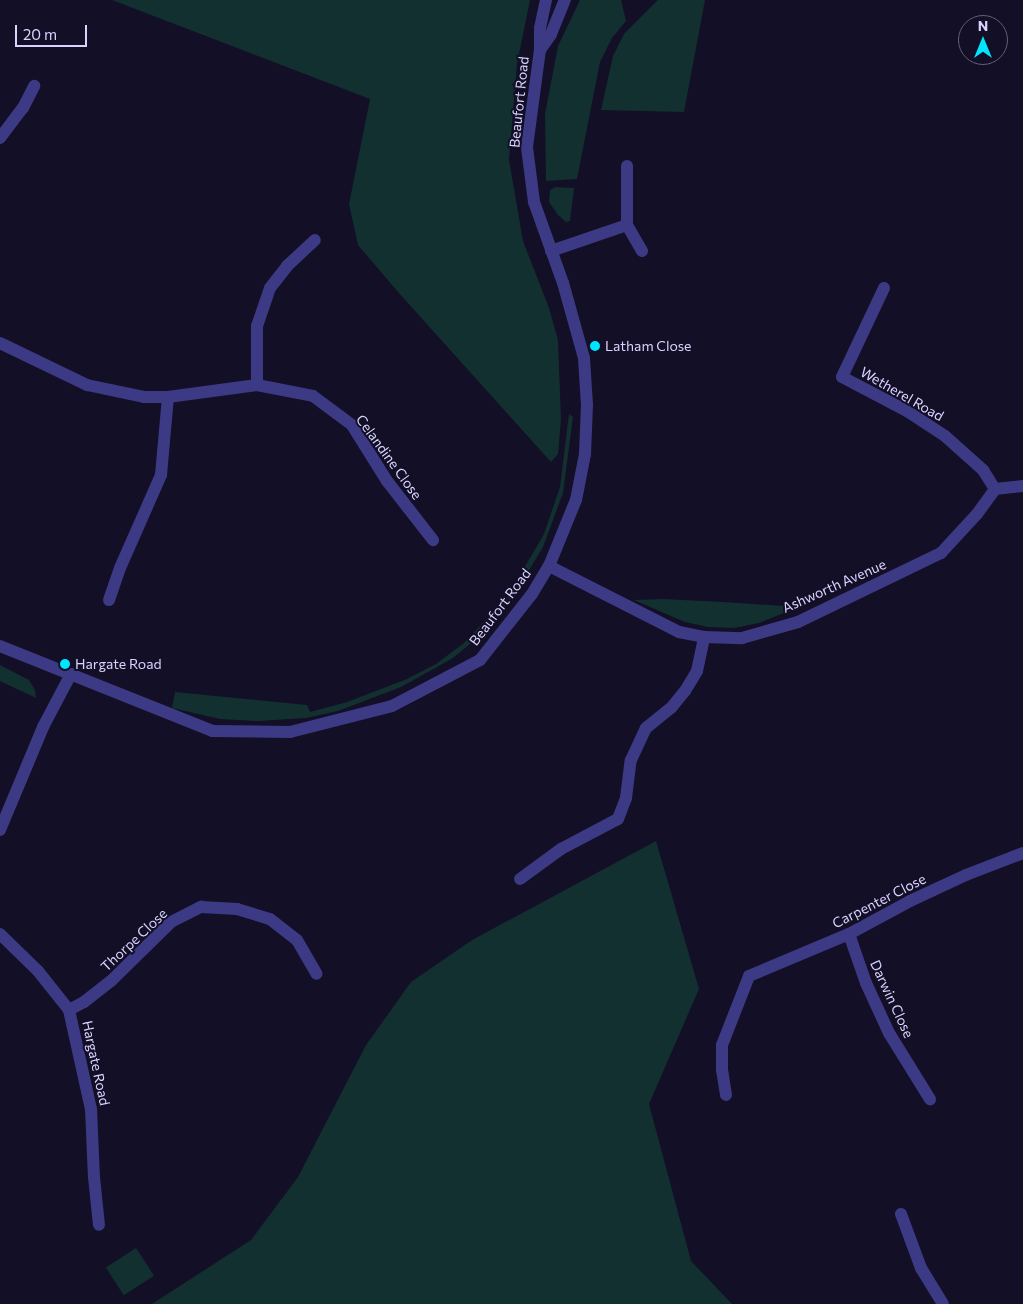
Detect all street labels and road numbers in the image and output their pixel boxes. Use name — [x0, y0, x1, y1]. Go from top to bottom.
street label: Beaufort Road — [506, 55, 532, 149]
street label: Wetherel Road — [857, 363, 947, 425]
street label: Celandine Close — [353, 411, 425, 503]
street label: Ashworth Avenue — [779, 556, 889, 616]
street label: Beaufort Road — [466, 565, 534, 649]
street label: Carpenter Close — [829, 870, 929, 932]
street label: Thorpe Close — [97, 905, 171, 975]
street label: Darwin Close — [867, 957, 917, 1041]
street label: Hargate Road — [79, 1019, 113, 1107]

